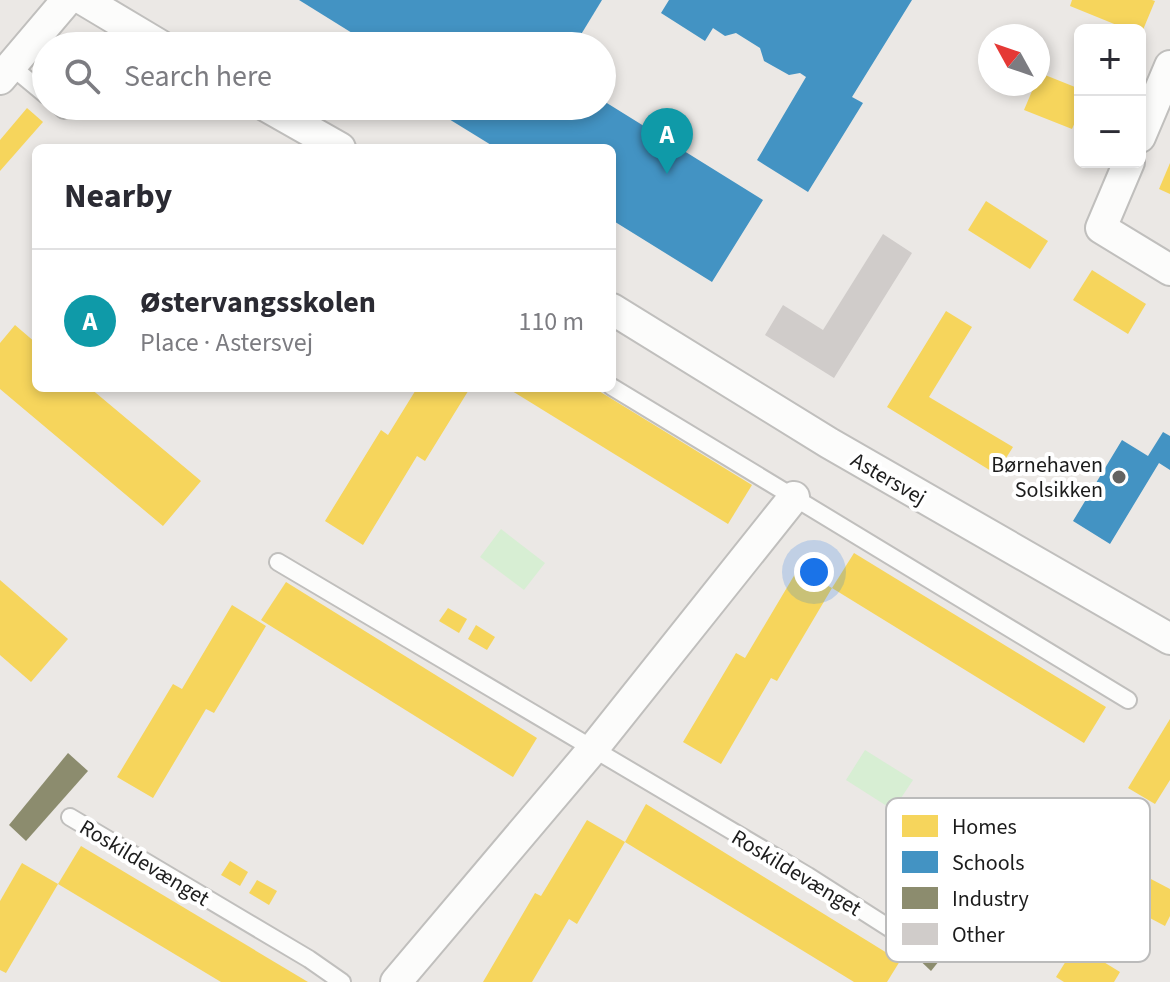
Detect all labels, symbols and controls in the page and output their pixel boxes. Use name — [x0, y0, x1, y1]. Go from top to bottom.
north arrow — [978, 24, 1050, 96]
map controls — [1074, 24, 1146, 168]
button: + — [1074, 24, 1146, 96]
search box — [32, 32, 616, 120]
icon: search — [60, 54, 104, 98]
text: Search here — [124, 55, 272, 98]
button: − — [1074, 96, 1146, 168]
pin: A — [641, 108, 693, 174]
text: Nearby — [64, 172, 172, 221]
text: Østervangsskolen — [140, 281, 376, 324]
text: A — [83, 303, 97, 340]
text: 110 m — [518, 303, 584, 340]
text: Place · Astersvej — [140, 324, 313, 361]
street label: Astersvej — [845, 444, 932, 513]
place label: Børnehaven Solsikken — [991, 449, 1103, 506]
marker: Børnehaven Solsikken — [1110, 468, 1128, 486]
your location — [794, 552, 834, 592]
legend — [886, 798, 1150, 962]
street label: Roskildevænget — [73, 811, 216, 915]
text: Homes — [952, 811, 1017, 843]
street label: Roskildevænget — [725, 821, 868, 925]
text: Schools — [952, 847, 1024, 879]
text: Industry — [952, 883, 1029, 915]
text: Other — [952, 919, 1005, 951]

